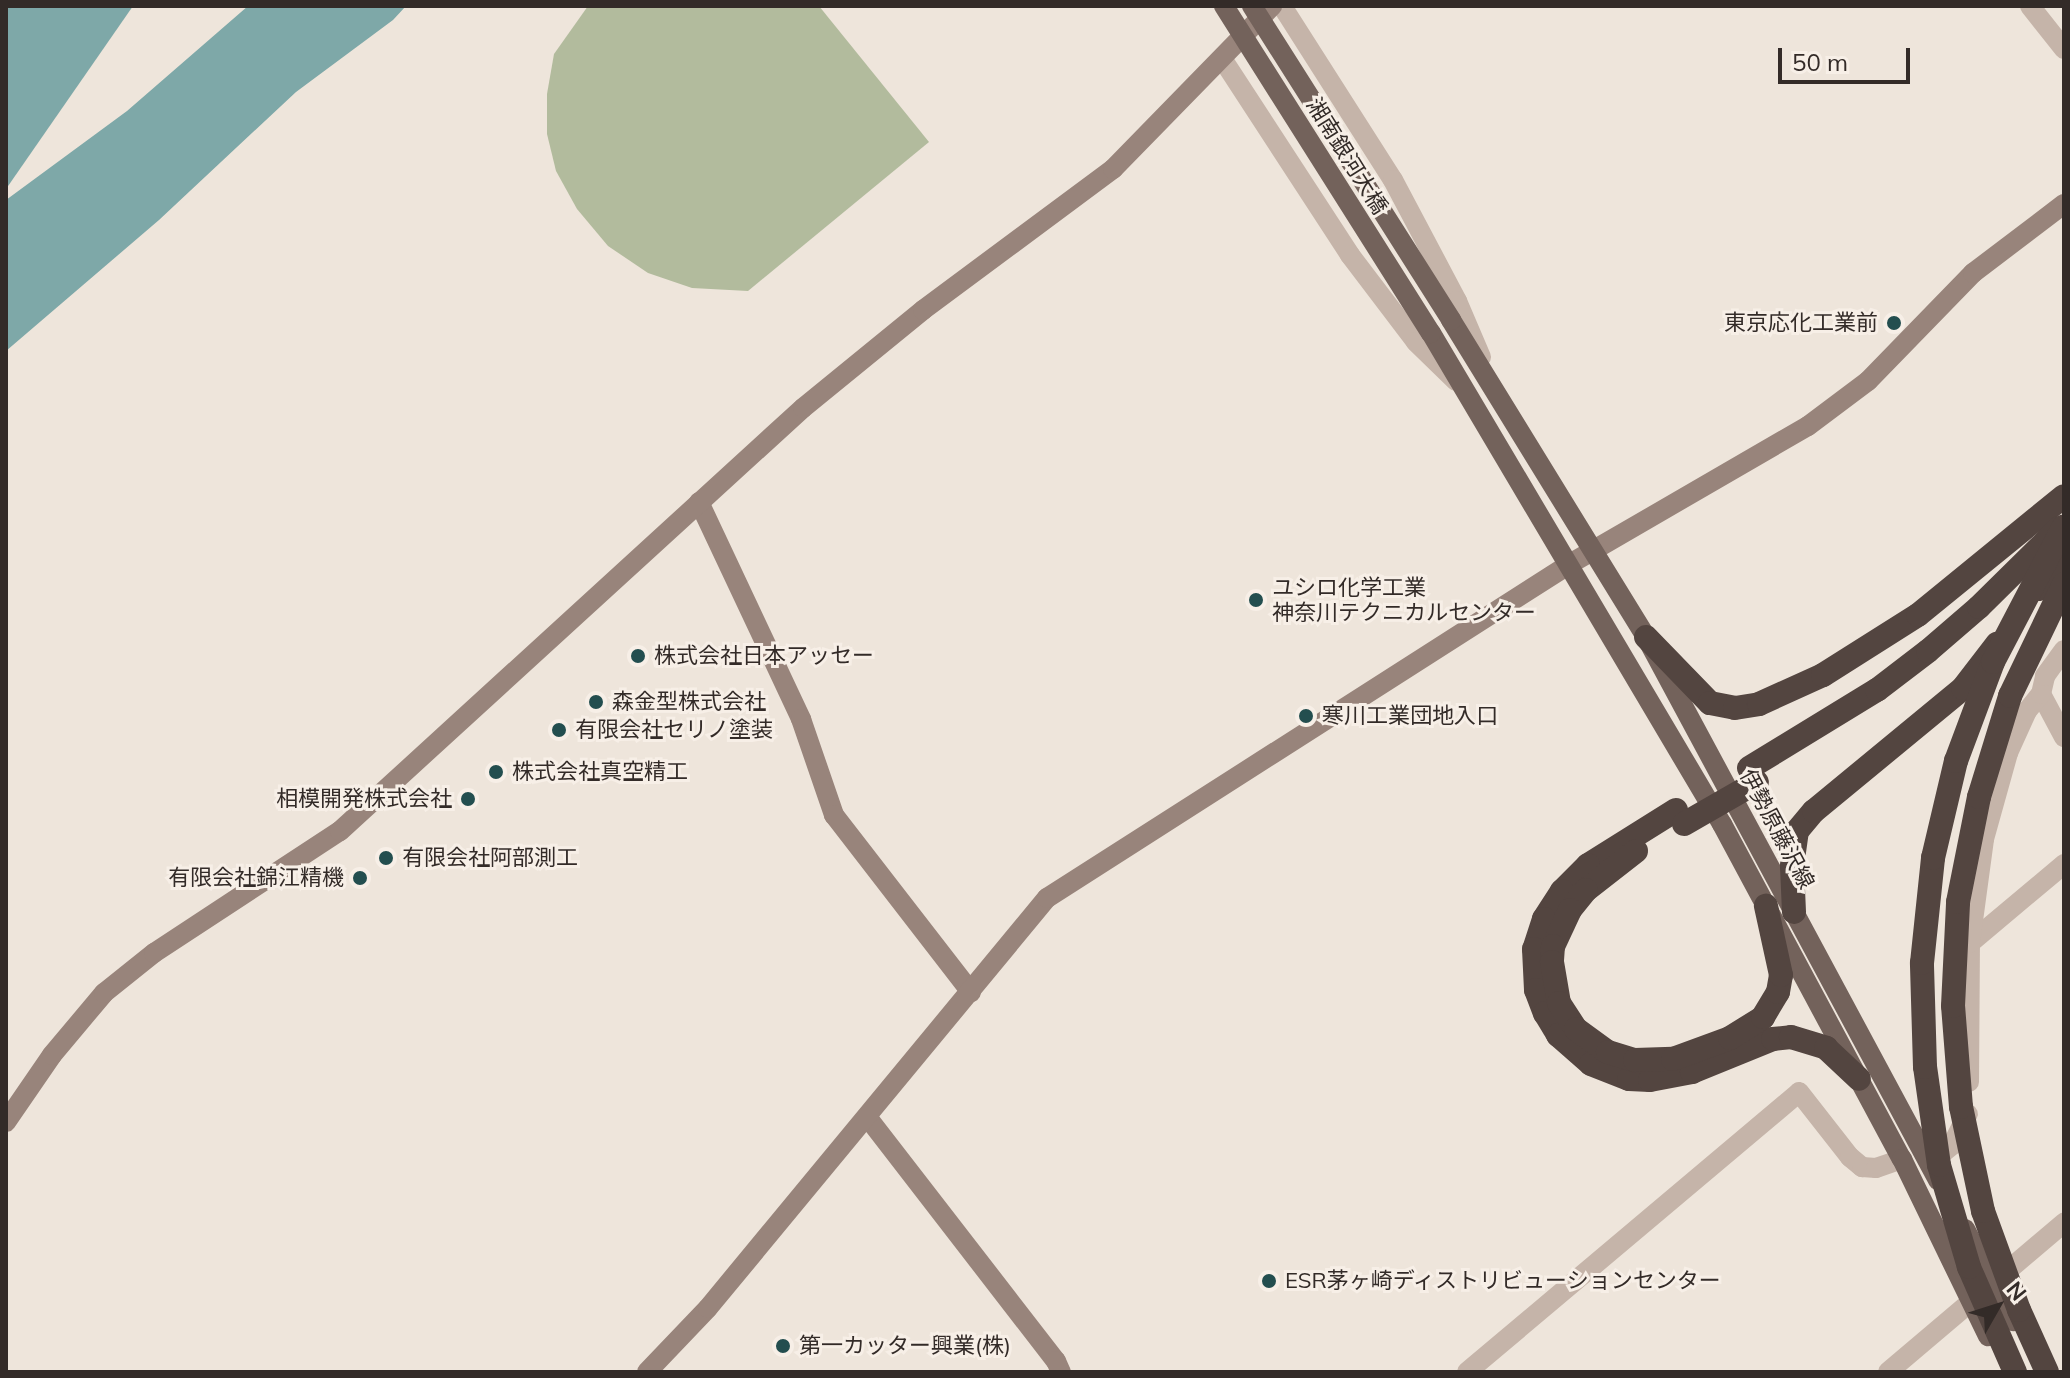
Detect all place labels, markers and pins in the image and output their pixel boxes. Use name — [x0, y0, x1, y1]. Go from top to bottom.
place label: 東京応化工業前 — [1724, 310, 1878, 336]
marker: 東京応化工業前 — [1885, 314, 1903, 332]
place label: ユシロ化学工業 神奈川テクニカルセンター — [1272, 574, 1536, 626]
marker: ユシロ化学工業 神奈川テクニカルセンター — [1247, 591, 1265, 609]
place label: 株式会社日本アッセー — [654, 643, 874, 669]
marker: 株式会社日本アッセー — [629, 647, 647, 665]
place label: 森金型株式会社 — [612, 689, 766, 715]
marker: 森金型株式会社 — [587, 693, 605, 711]
place label: 寒川工業団地入口 — [1322, 703, 1498, 729]
marker: 寒川工業団地入口 — [1297, 707, 1315, 725]
place label: 有限会社セリノ塗装 — [575, 717, 773, 743]
marker: 有限会社セリノ塗装 — [550, 721, 568, 739]
place label: 株式会社真空精工 — [512, 759, 688, 785]
marker: 株式会社真空精工 — [487, 763, 505, 781]
place label: 相模開発株式会社 — [276, 786, 452, 812]
marker: 相模開発株式会社 — [459, 790, 477, 808]
place label: 有限会社阿部測工 — [402, 845, 578, 871]
marker: 有限会社阿部測工 — [377, 849, 395, 867]
place label: 有限会社錦江精機 — [168, 865, 344, 891]
marker: 有限会社錦江精機 — [351, 869, 369, 887]
place label: ESR茅ヶ崎ディストリビューションセンター — [1285, 1268, 1723, 1294]
marker: ESR茅ヶ崎ディストリビューションセンター — [1260, 1272, 1278, 1290]
place label: 第一カッター興業(株) — [799, 1333, 1011, 1359]
marker: 第一カッター興業(株) — [774, 1337, 792, 1355]

